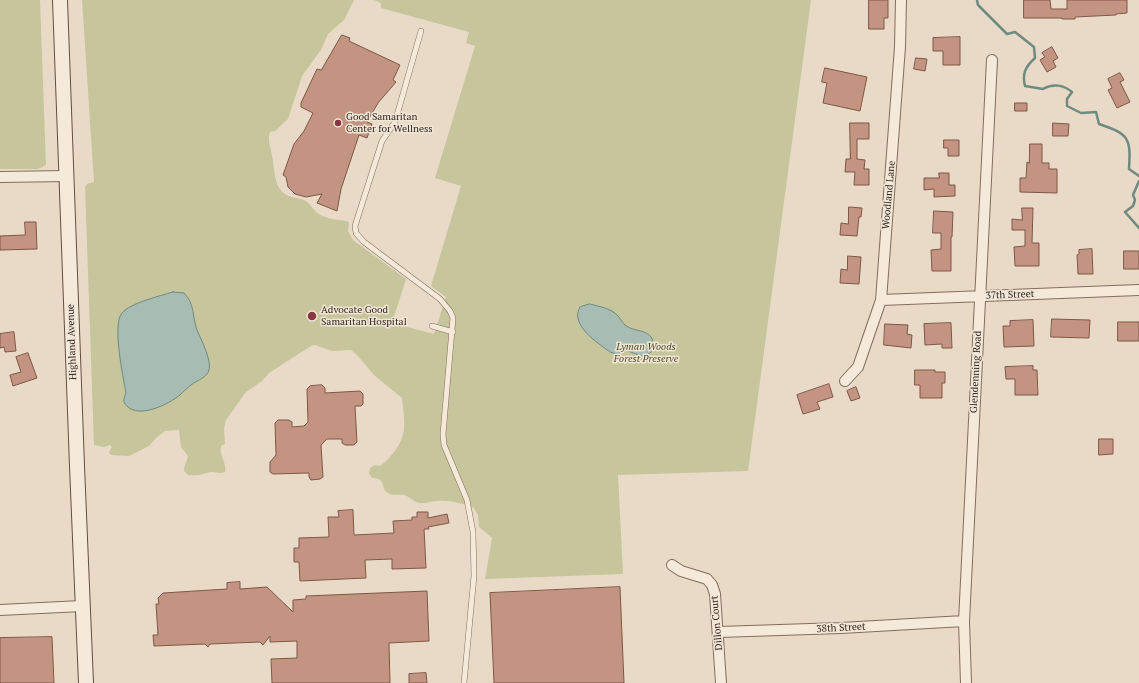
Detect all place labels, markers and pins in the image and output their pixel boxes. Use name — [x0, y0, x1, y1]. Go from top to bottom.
place label: Good Samaritan Center for Wellness — [346, 111, 433, 134]
marker: Good Samaritan Center for Wellness — [333, 118, 343, 128]
place label: Advocate Good Samaritan Hospital — [321, 304, 407, 328]
marker: Advocate Good Samaritan Hospital — [306, 310, 318, 322]

